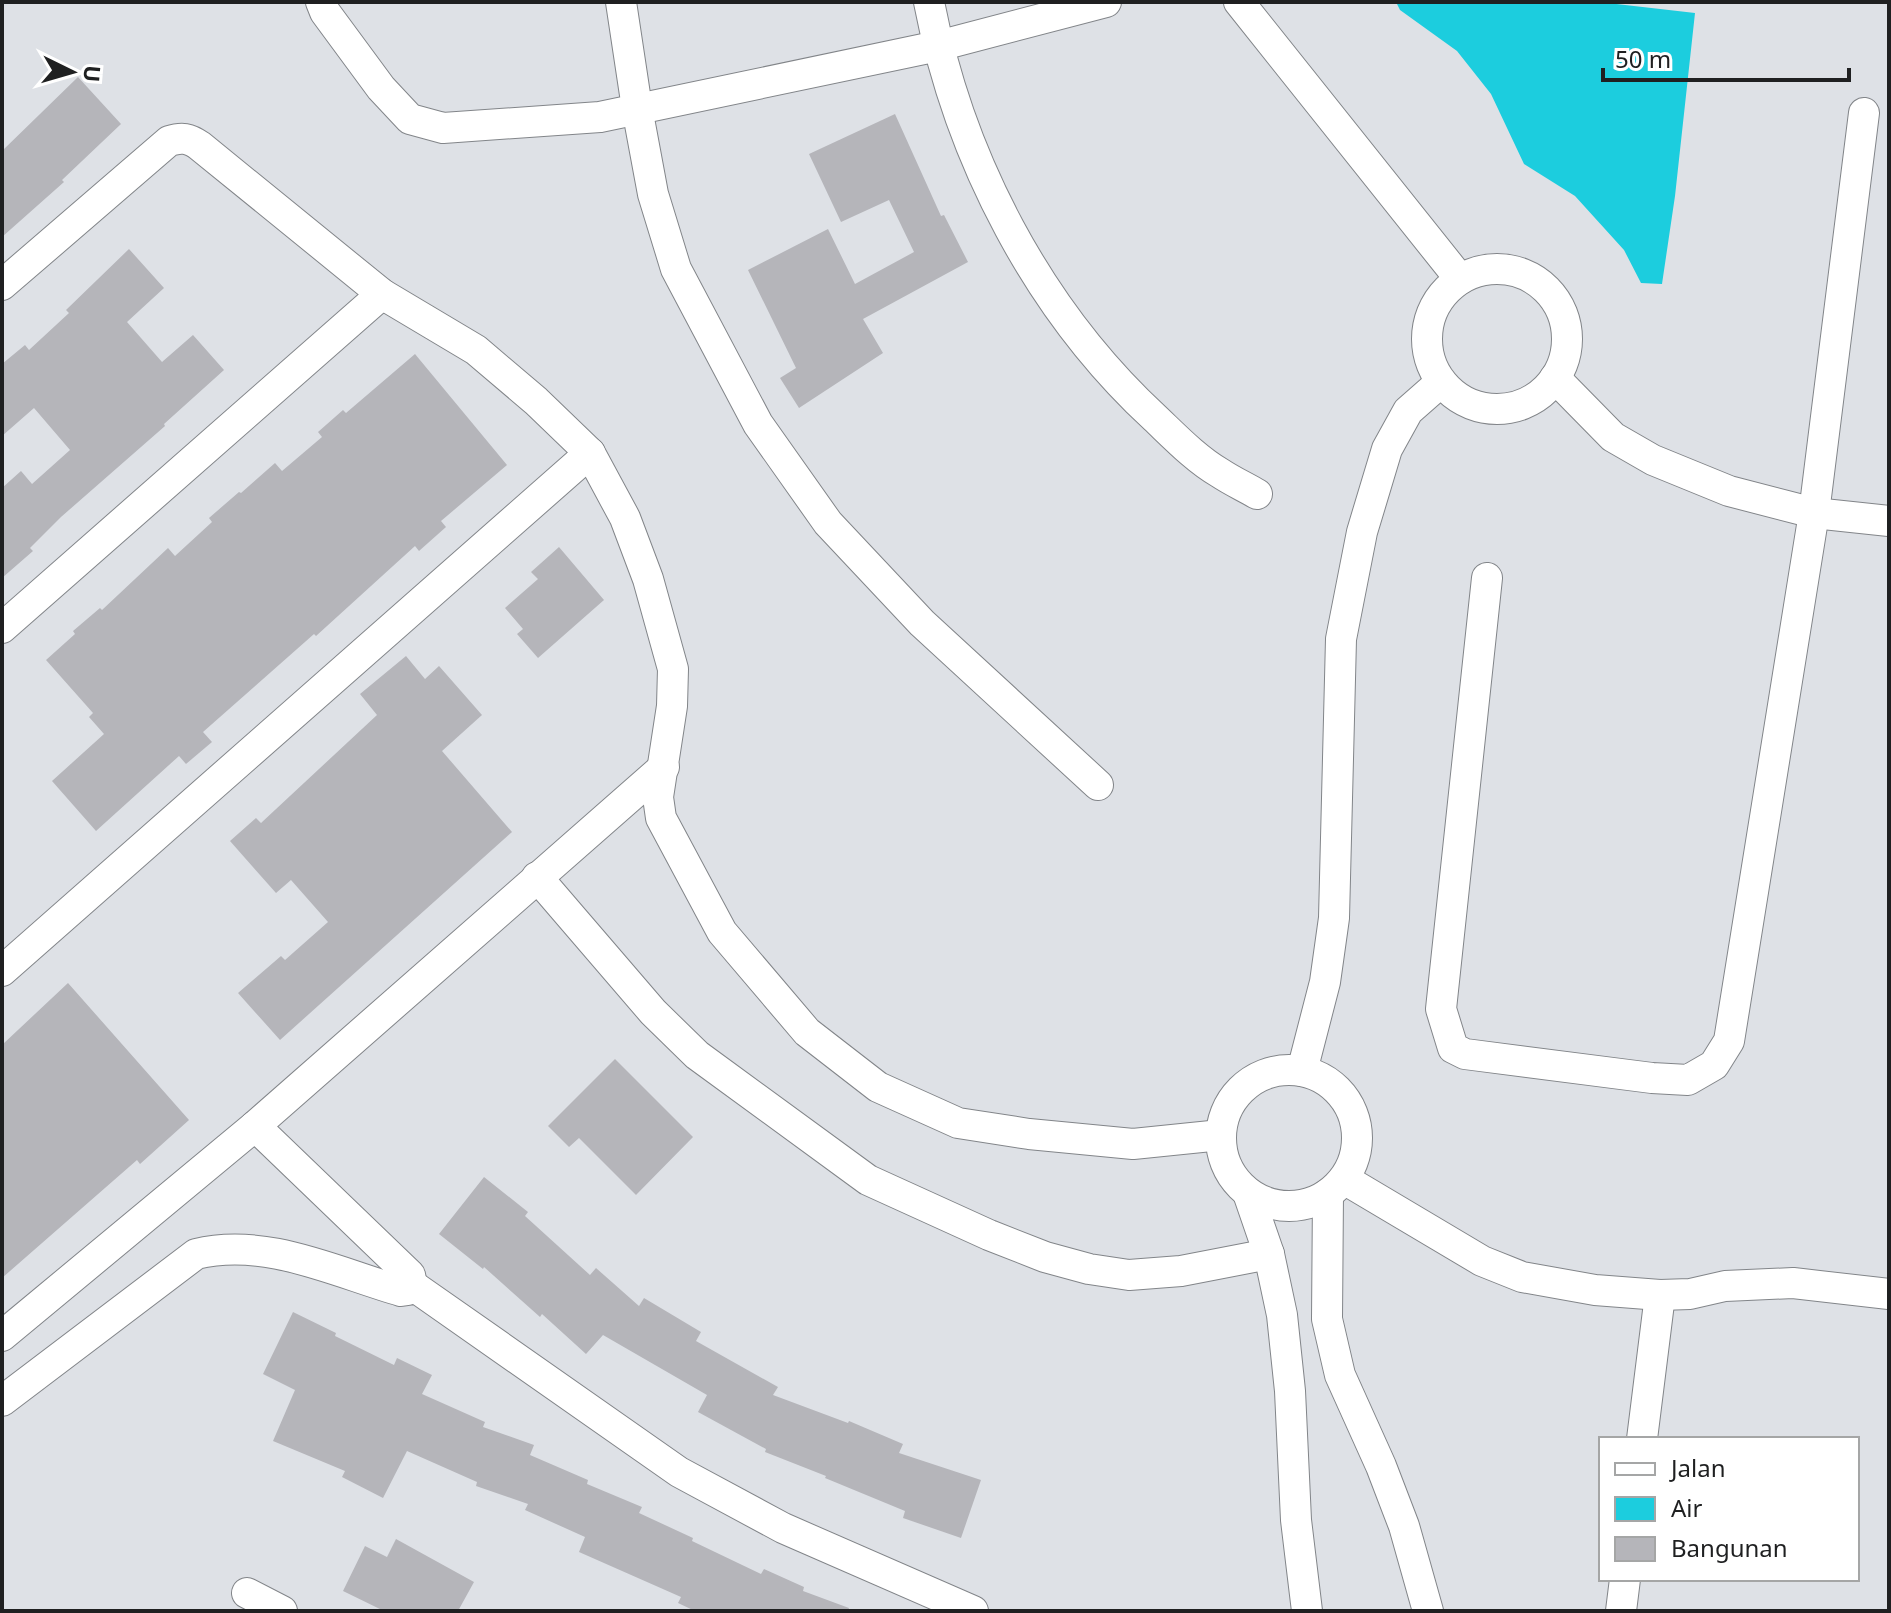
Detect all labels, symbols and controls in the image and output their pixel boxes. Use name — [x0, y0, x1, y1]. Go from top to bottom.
north arrow — [32, 32, 112, 112]
scale bar — [1603, 32, 1849, 82]
text: 50 m — [1615, 42, 1671, 75]
text: U — [77, 64, 109, 83]
legend — [1599, 1437, 1859, 1581]
text: Jalan — [1669, 1451, 1726, 1484]
text: Air — [1671, 1491, 1703, 1524]
text: Bangunan — [1671, 1531, 1788, 1564]

